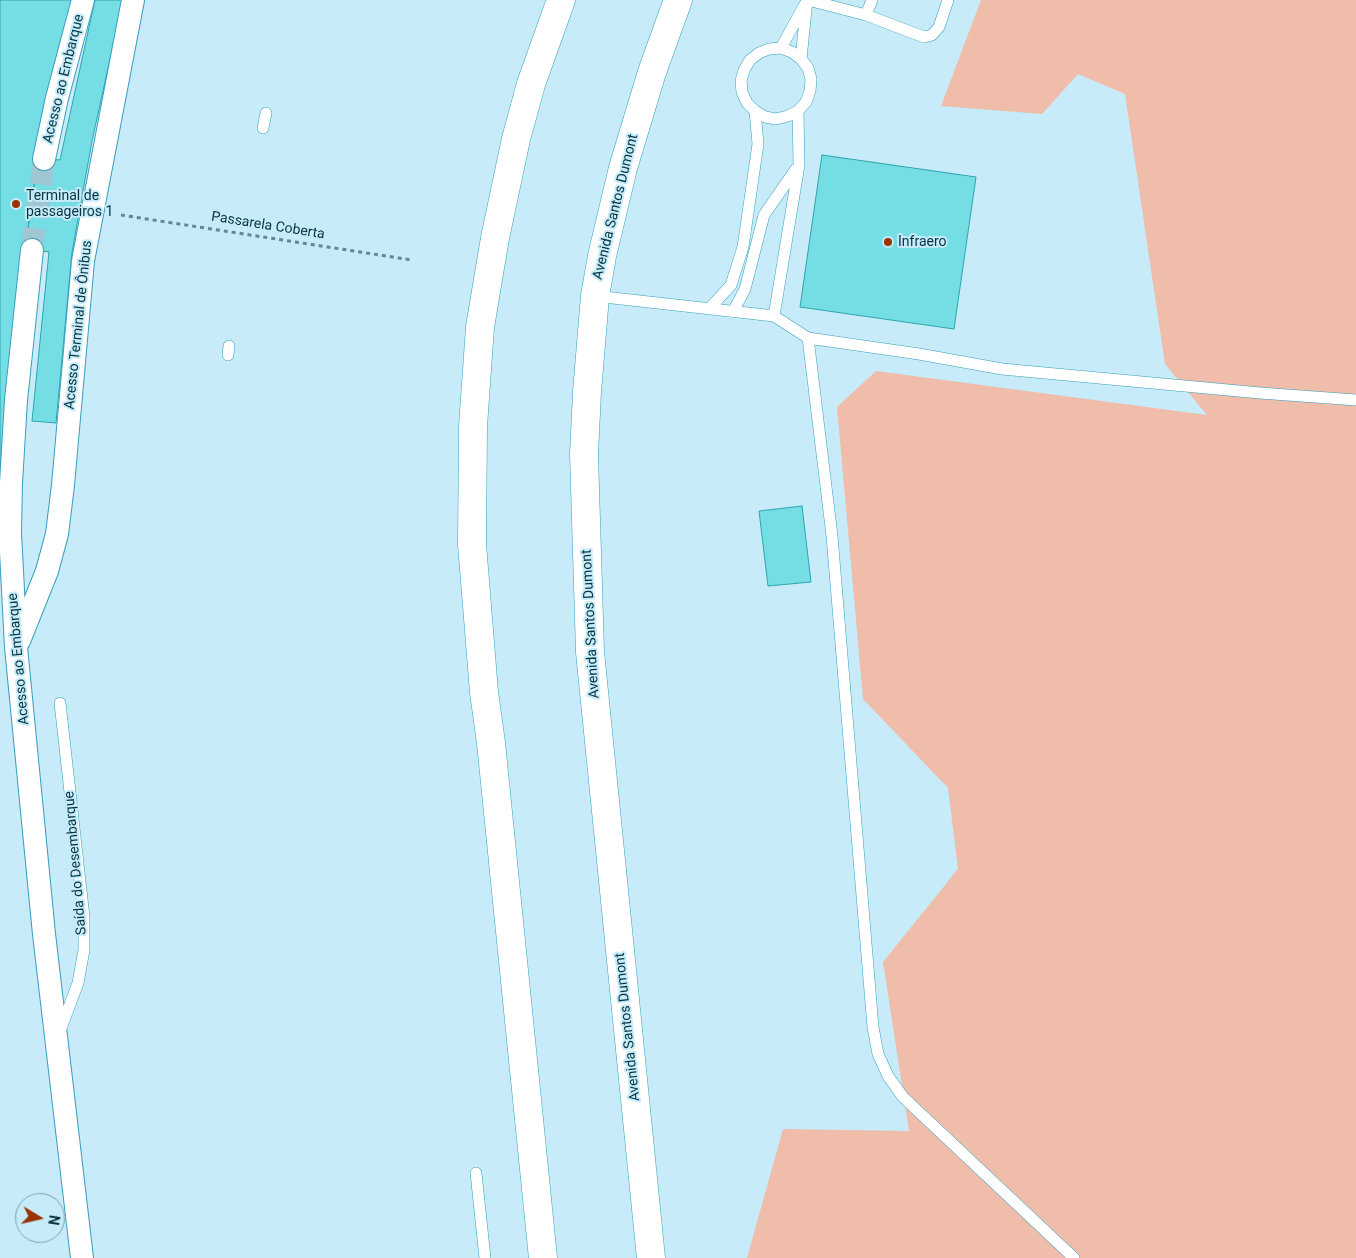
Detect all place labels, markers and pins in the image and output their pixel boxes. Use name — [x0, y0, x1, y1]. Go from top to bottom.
place label: Terminal de passageiros 1 — [26, 188, 113, 220]
marker: Terminal de passageiros 1 — [10, 198, 22, 210]
place label: Infraero — [898, 234, 947, 250]
marker: Infraero — [882, 236, 894, 248]

